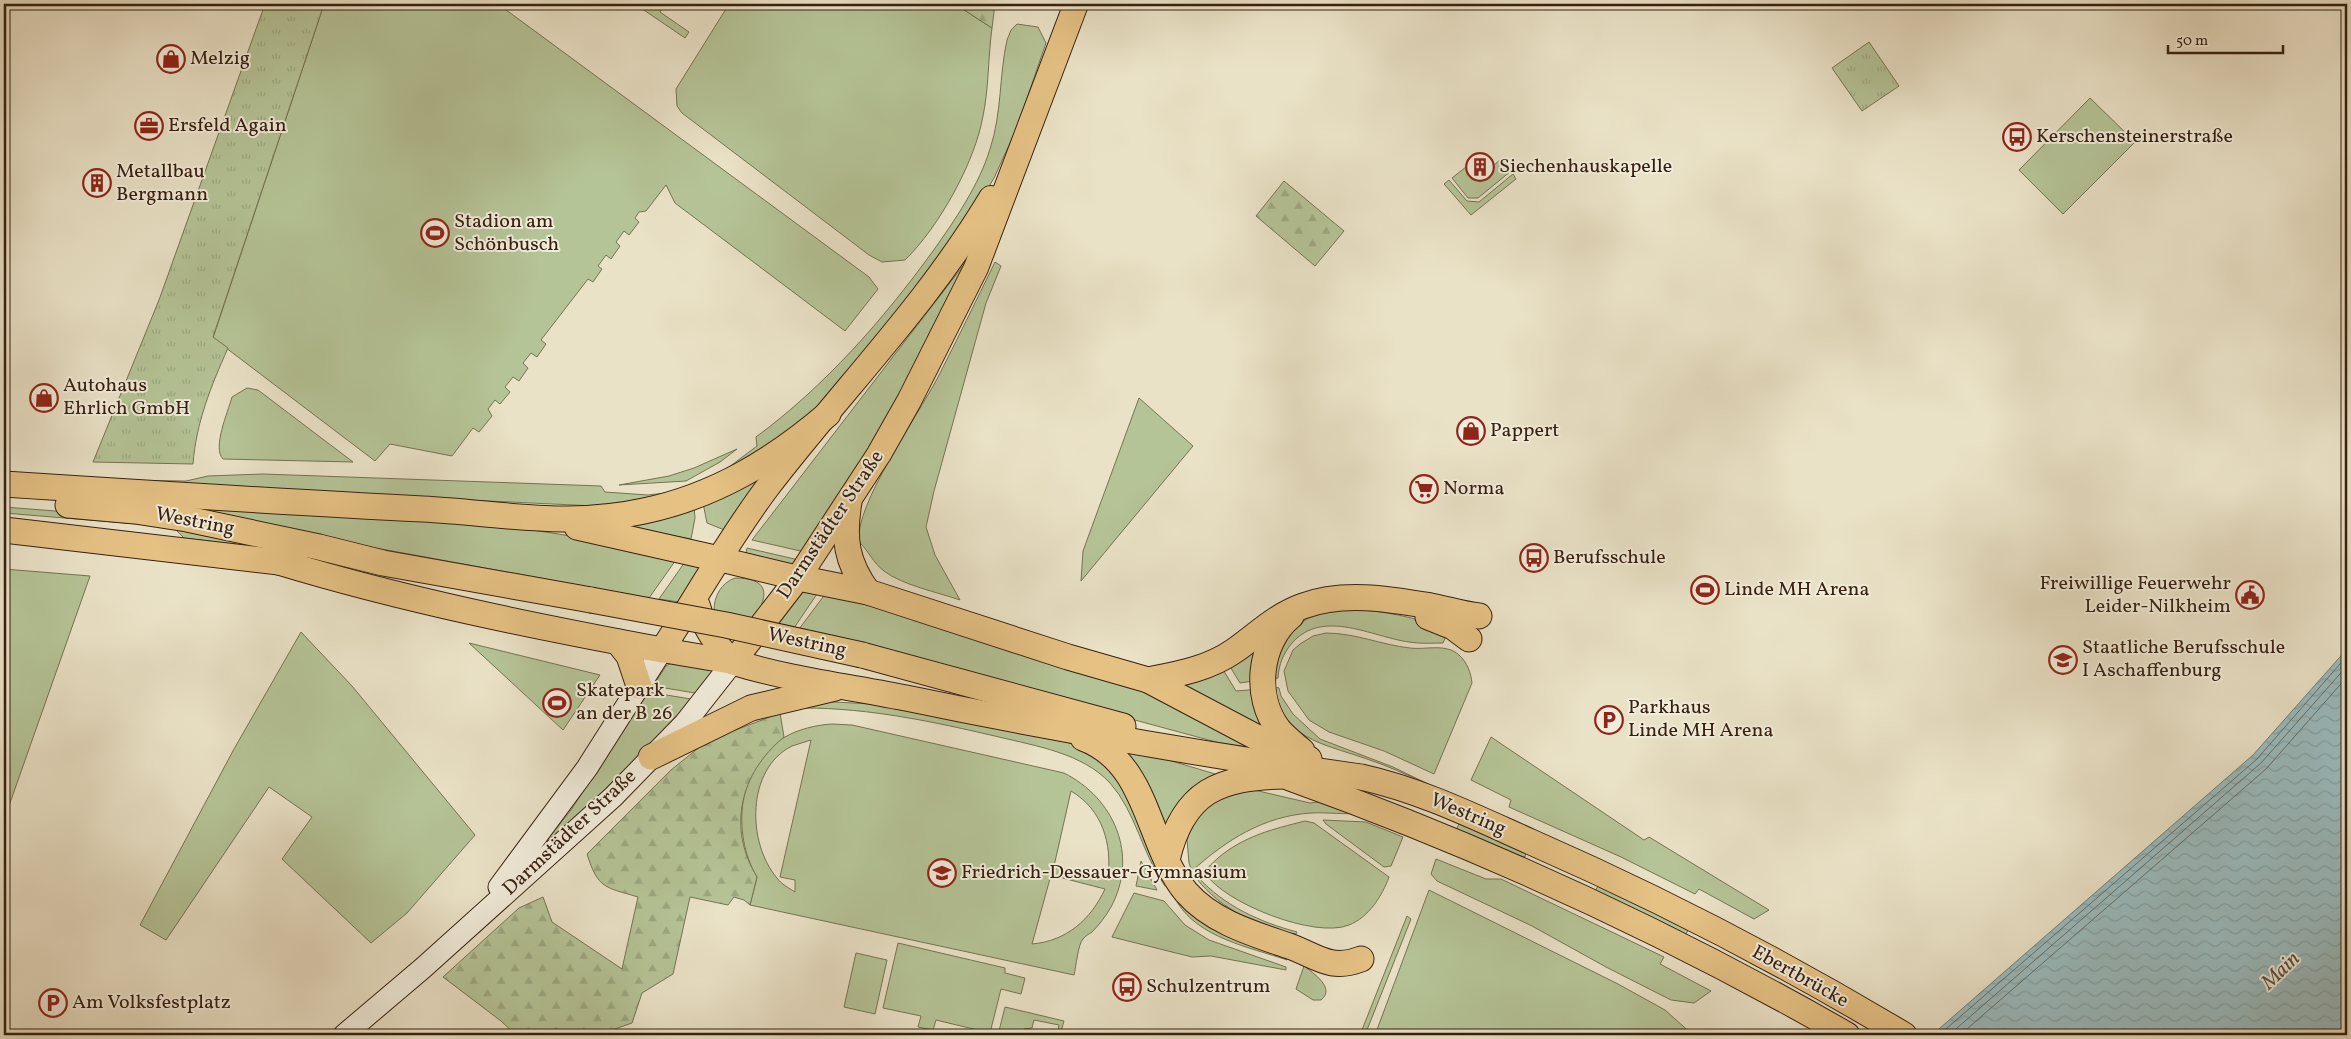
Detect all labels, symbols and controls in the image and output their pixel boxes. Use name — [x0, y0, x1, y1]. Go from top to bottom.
scale bar — [2168, 22, 2284, 54]
text: 50 m — [2176, 31, 2208, 52]
shop icon: Melzig — [156, 44, 186, 74]
place label: Melzig — [190, 45, 250, 73]
office icon: Ersfeld Again — [134, 111, 164, 141]
place label: Ersfeld Again — [168, 112, 287, 140]
bus stop icon: Kerschensteinerstraße — [2002, 122, 2032, 152]
place label: Kerschensteinerstraße — [2036, 123, 2233, 151]
building icon: Siechenhauskapelle — [1465, 152, 1495, 182]
place label: Siechenhauskapelle — [1499, 153, 1672, 181]
place label: Metallbau Bergmann — [116, 158, 208, 209]
building icon: Metallbau Bergmann — [82, 168, 112, 198]
place label: Stadion am Schönbusch — [454, 208, 559, 259]
sports icon: Stadion am Schönbusch — [420, 218, 450, 248]
place label: Autohaus Ehrlich GmbH — [63, 372, 190, 423]
shop icon: Autohaus Ehrlich GmbH — [29, 383, 59, 413]
shop icon: Pappert — [1456, 416, 1486, 446]
place label: Pappert — [1490, 417, 1559, 445]
street label: Darmstädter Straße — [771, 445, 891, 605]
supermarket icon: Norma — [1409, 474, 1439, 504]
place label: Norma — [1443, 475, 1505, 503]
street label: Westring — [153, 501, 237, 543]
bus stop icon: Berufsschule — [1519, 543, 1549, 573]
place label: Berufsschule — [1553, 544, 1666, 572]
place label: Freiwillige Feuerwehr Leider-Nilkheim — [2039, 570, 2231, 621]
sports icon: Linde MH Arena — [1690, 575, 1720, 605]
place label: Linde MH Arena — [1724, 576, 1869, 604]
public building icon: Freiwillige Feuerwehr Leider-Nilkheim — [2235, 580, 2265, 610]
street label: Westring — [765, 621, 849, 665]
place label: Staatliche Berufsschule I Aschaffenburg — [2082, 634, 2285, 685]
school or university icon: Staatliche Berufsschule I Aschaffenburg — [2048, 645, 2078, 675]
place label: Skatepark an der B 26 — [576, 677, 672, 728]
sports icon: Skatepark an der B 26 — [542, 688, 572, 718]
place label: Parkhaus Linde MH Arena — [1628, 694, 1773, 745]
parking icon: Parkhaus Linde MH Arena — [1594, 705, 1624, 735]
street label: Darmstädter Straße — [497, 763, 643, 903]
street label: Westring — [1426, 786, 1510, 844]
school or university icon: Friedrich-Dessauer-Gymnasium — [927, 858, 957, 888]
place label: Friedrich-Dessauer-Gymnasium — [961, 859, 1247, 887]
street label: Ebertbrücke — [1746, 939, 1854, 1015]
water label: Main — [2254, 945, 2307, 997]
bus stop icon: Schulzentrum — [1112, 972, 1142, 1002]
place label: Schulzentrum — [1146, 973, 1270, 1001]
parking icon: Am Volksfestplatz — [38, 988, 68, 1018]
place label: Am Volksfestplatz — [72, 989, 231, 1017]

